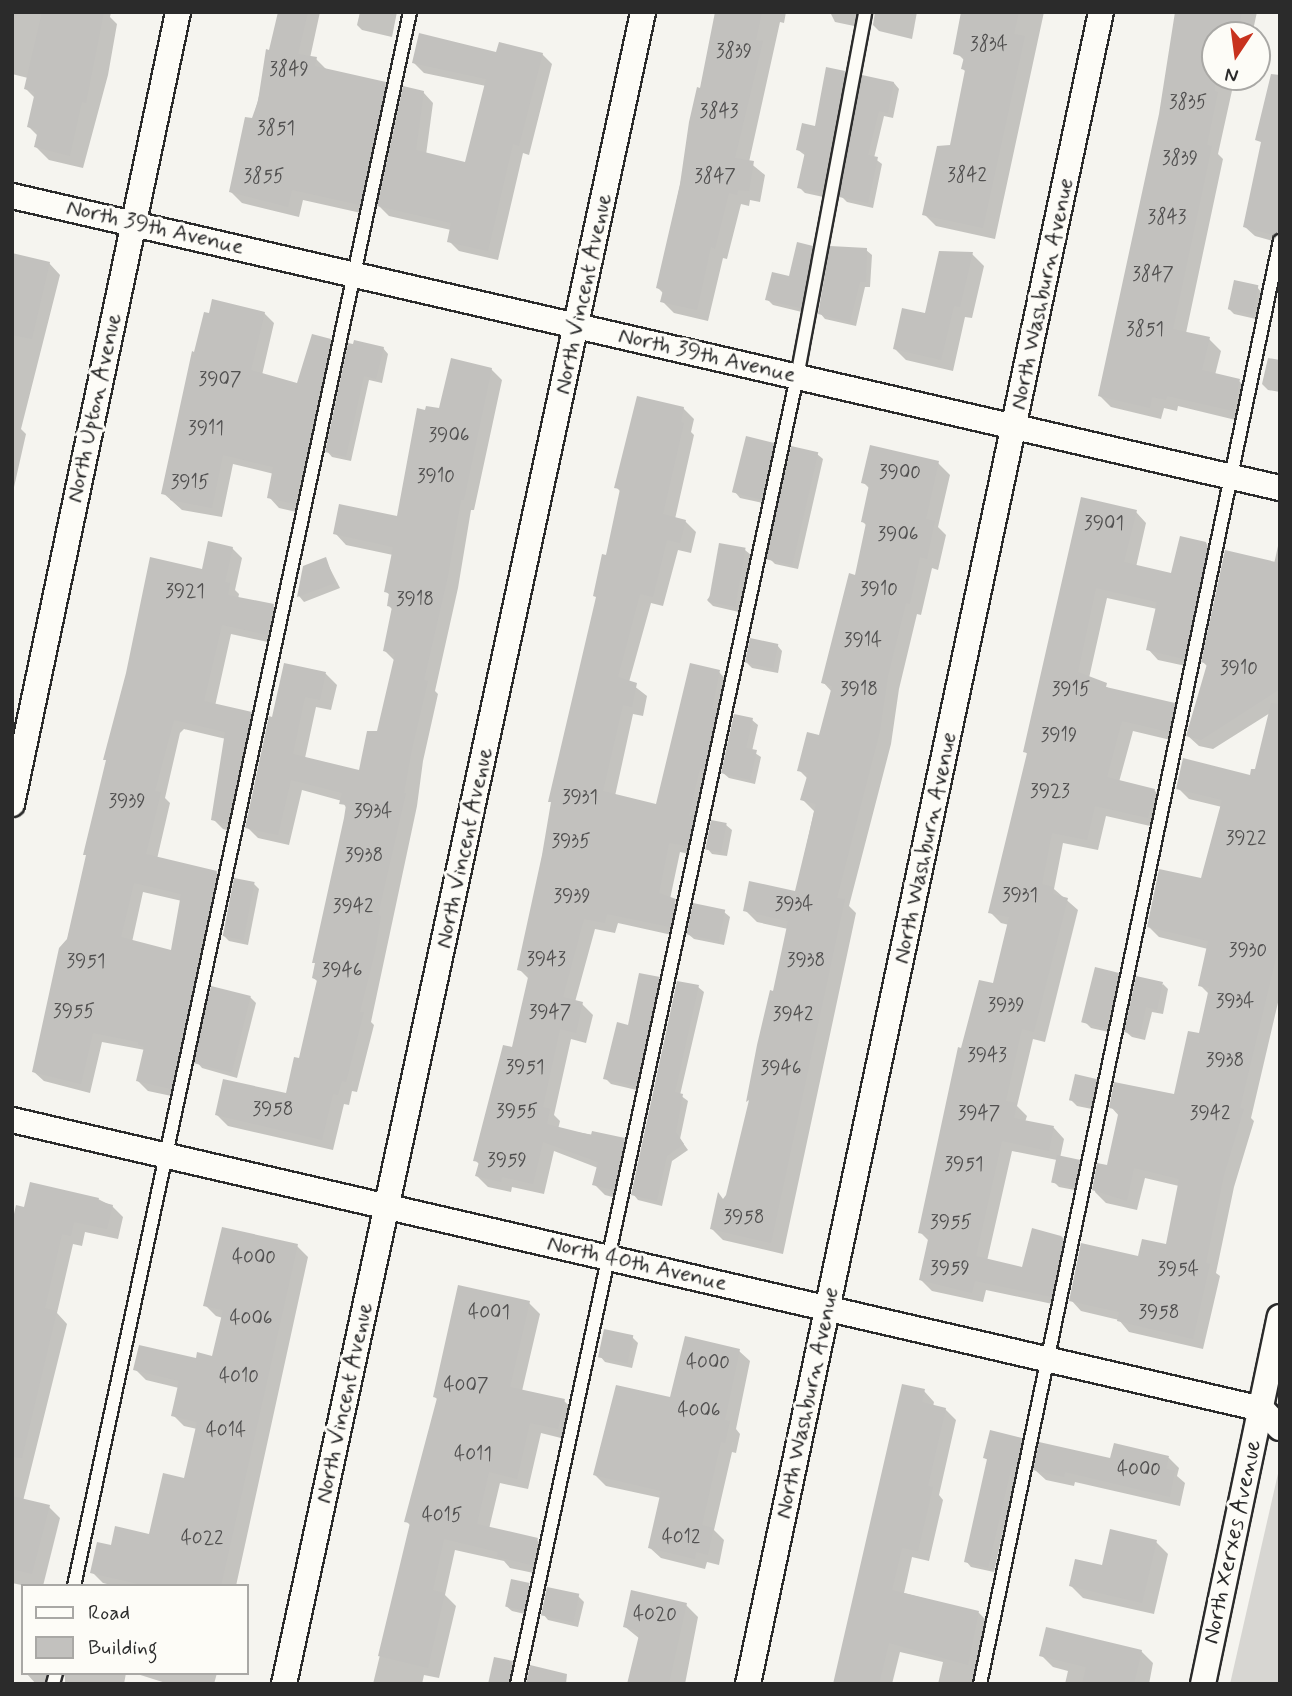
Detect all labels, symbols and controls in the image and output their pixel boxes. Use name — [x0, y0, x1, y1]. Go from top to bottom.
north arrow — [1201, 21, 1271, 91]
house number: 3834 — [970, 34, 1008, 56]
house number: 3839 — [716, 41, 752, 63]
house number: 3849 — [269, 59, 309, 81]
text: N — [1223, 61, 1241, 89]
house number: 3835 — [1169, 92, 1207, 114]
house number: 3843 — [700, 101, 738, 123]
house number: 3851 — [257, 118, 295, 140]
house number: 3839 — [1162, 148, 1198, 170]
house number: 3842 — [947, 165, 987, 187]
house number: 3855 — [244, 166, 284, 188]
house number: 3847 — [694, 166, 736, 188]
street label: North Washburn Avenue — [1005, 174, 1081, 414]
street label: North Vincent Avenue — [549, 188, 619, 400]
street label: North 39th Avenue — [64, 194, 246, 262]
house number: 3843 — [1148, 207, 1186, 229]
house number: 3847 — [1132, 264, 1174, 286]
street label: North Upton Avenue — [61, 309, 129, 507]
house number: 3851 — [1126, 319, 1164, 341]
street label: North 39th Avenue — [616, 322, 798, 390]
house number: 3907 — [199, 369, 241, 391]
house number: 3911 — [188, 418, 224, 440]
house number: 3906 — [428, 425, 470, 447]
house number: 3900 — [879, 462, 921, 484]
house number: 3910 — [417, 466, 455, 488]
house number: 3915 — [171, 472, 209, 494]
house number: 3901 — [1084, 513, 1124, 535]
house number: 3906 — [877, 524, 919, 546]
house number: 3910 — [860, 579, 898, 601]
house number: 3921 — [165, 581, 205, 603]
house number: 3918 — [396, 589, 434, 611]
house number: 3914 — [844, 630, 882, 652]
house number: 3910 — [1220, 658, 1258, 680]
house number: 3918 — [840, 679, 878, 701]
house number: 3915 — [1052, 679, 1090, 701]
house number: 3919 — [1041, 725, 1077, 747]
street label: North Washburn Avenue — [888, 728, 964, 968]
street label: North Vincent Avenue — [430, 742, 500, 954]
house number: 3923 — [1030, 781, 1070, 803]
house number: 3931 — [562, 787, 598, 809]
house number: 3939 — [109, 791, 145, 813]
house number: 3934 — [354, 801, 392, 823]
house number: 3922 — [1226, 828, 1266, 850]
house number: 3935 — [551, 831, 591, 853]
house number: 3938 — [345, 845, 383, 867]
house number: 3931 — [1002, 885, 1038, 907]
house number: 3939 — [554, 886, 590, 908]
house number: 3934 — [775, 894, 813, 916]
house number: 3942 — [333, 896, 373, 918]
house number: 3930 — [1229, 940, 1267, 962]
house number: 3943 — [526, 949, 566, 971]
house number: 3938 — [787, 950, 825, 972]
house number: 3951 — [67, 951, 105, 973]
house number: 3946 — [322, 960, 362, 982]
house number: 3934 — [1216, 991, 1254, 1013]
house number: 3939 — [988, 995, 1024, 1017]
house number: 3955 — [53, 1001, 95, 1023]
house number: 3947 — [529, 1002, 571, 1024]
house number: 3942 — [773, 1004, 813, 1026]
house number: 3943 — [967, 1045, 1007, 1067]
house number: 3938 — [1206, 1050, 1244, 1072]
house number: 3951 — [506, 1057, 544, 1079]
house number: 3946 — [761, 1058, 801, 1080]
house number: 3958 — [252, 1099, 294, 1121]
house number: 3955 — [496, 1101, 538, 1123]
house number: 3947 — [958, 1103, 1000, 1125]
house number: 3942 — [1190, 1103, 1230, 1125]
house number: 3959 — [487, 1150, 527, 1172]
house number: 3951 — [945, 1154, 983, 1176]
house number: 3958 — [723, 1207, 765, 1229]
house number: 3955 — [930, 1212, 972, 1234]
street label: North 40th Avenue — [544, 1230, 730, 1298]
house number: 4000 — [232, 1247, 276, 1269]
house number: 3959 — [930, 1258, 970, 1280]
house number: 3954 — [1157, 1259, 1199, 1281]
street label: North Washburn Avenue — [770, 1283, 846, 1523]
street label: North Vincent Avenue — [310, 1297, 380, 1509]
house number: 4001 — [468, 1302, 510, 1324]
house number: 3958 — [1138, 1302, 1180, 1324]
house number: 4006 — [229, 1308, 273, 1330]
house number: 4000 — [686, 1352, 730, 1374]
house number: 4010 — [219, 1366, 259, 1388]
house number: 4007 — [444, 1375, 488, 1397]
house number: 4006 — [677, 1400, 721, 1422]
house number: 4014 — [206, 1420, 246, 1442]
street label: North Xerxes Avenue — [1198, 1439, 1268, 1645]
house number: 4011 — [454, 1444, 492, 1466]
house number: 4000 — [1117, 1459, 1161, 1481]
house number: 4015 — [422, 1505, 462, 1527]
house number: 4012 — [662, 1527, 700, 1549]
house number: 4022 — [181, 1528, 223, 1550]
legend — [21, 1584, 248, 1675]
text: Road — [88, 1599, 130, 1627]
house number: 4020 — [633, 1604, 677, 1626]
text: Building — [88, 1634, 158, 1662]

